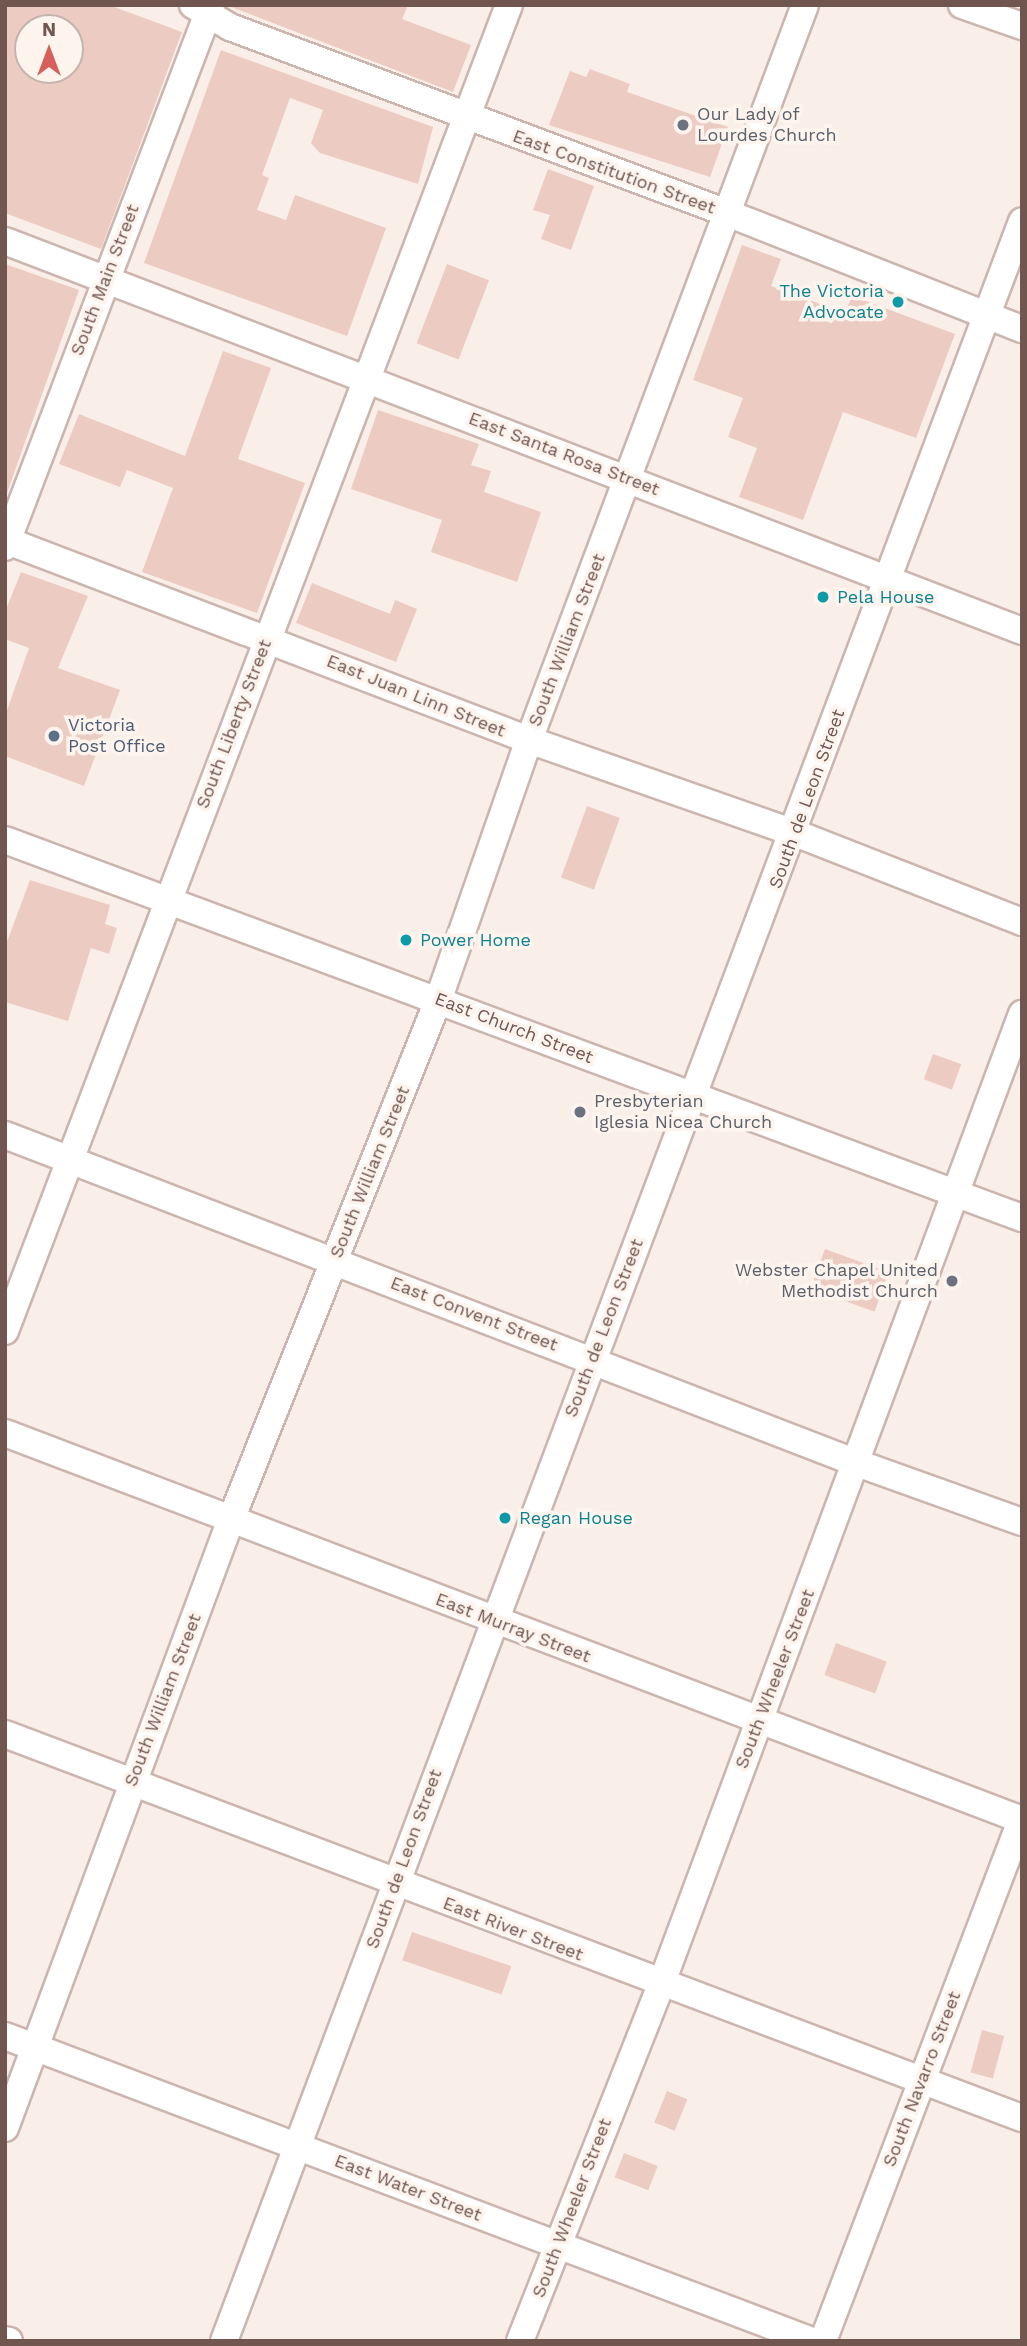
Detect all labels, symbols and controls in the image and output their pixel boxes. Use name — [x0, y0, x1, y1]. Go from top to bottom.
north arrow — [14, 14, 84, 84]
text: N — [42, 18, 56, 41]
place label: Our Lady of Lourdes Church — [697, 104, 837, 146]
marker: Our Lady of Lourdes Church — [675, 117, 691, 133]
street label: East Constitution Street — [510, 125, 718, 219]
street label: South Main Street — [66, 201, 144, 359]
place label: The Victoria Advocate — [779, 281, 884, 324]
marker: The Victoria Advocate — [890, 294, 906, 310]
street label: East Santa Rosa Street — [465, 407, 663, 501]
street label: South William Street — [524, 550, 610, 730]
place label: Pela House — [837, 586, 935, 608]
marker: Pela House — [815, 589, 831, 605]
street label: South Liberty Street — [192, 636, 276, 812]
street label: East Juan Linn Street — [323, 650, 509, 742]
street label: South de Leon Street — [764, 706, 850, 892]
place label: Victoria Post Office — [68, 715, 166, 758]
marker: Victoria Post Office — [46, 728, 62, 744]
place label: Power Home — [420, 929, 531, 951]
marker: Power Home — [398, 932, 414, 948]
street label: East Church Street — [432, 988, 596, 1068]
street label: South William Street — [326, 1083, 414, 1261]
place label: Presbyterian Iglesia Nicea Church — [594, 1091, 773, 1134]
marker: Presbyterian Iglesia Nicea Church — [572, 1104, 588, 1120]
street label: South de Leon Street — [560, 1236, 648, 1420]
place label: Webster Chapel United Methodist Church — [734, 1260, 938, 1302]
street label: East Convent Street — [387, 1272, 561, 1356]
marker: Webster Chapel United Methodist Church — [944, 1273, 960, 1289]
place label: Regan House — [519, 1507, 633, 1529]
marker: Regan House — [497, 1510, 513, 1526]
street label: South Wheeler Street — [731, 1586, 819, 1772]
street label: East Murray Street — [432, 1588, 594, 1668]
street label: South William Street — [120, 1610, 206, 1790]
street label: South de Leon Street — [361, 1766, 447, 1952]
street label: East River Street — [440, 1892, 586, 1966]
street label: South Navarro Street — [879, 1988, 965, 2170]
street label: South Wheeler Street — [528, 2115, 616, 2301]
street label: East Water Street — [331, 2150, 485, 2226]

